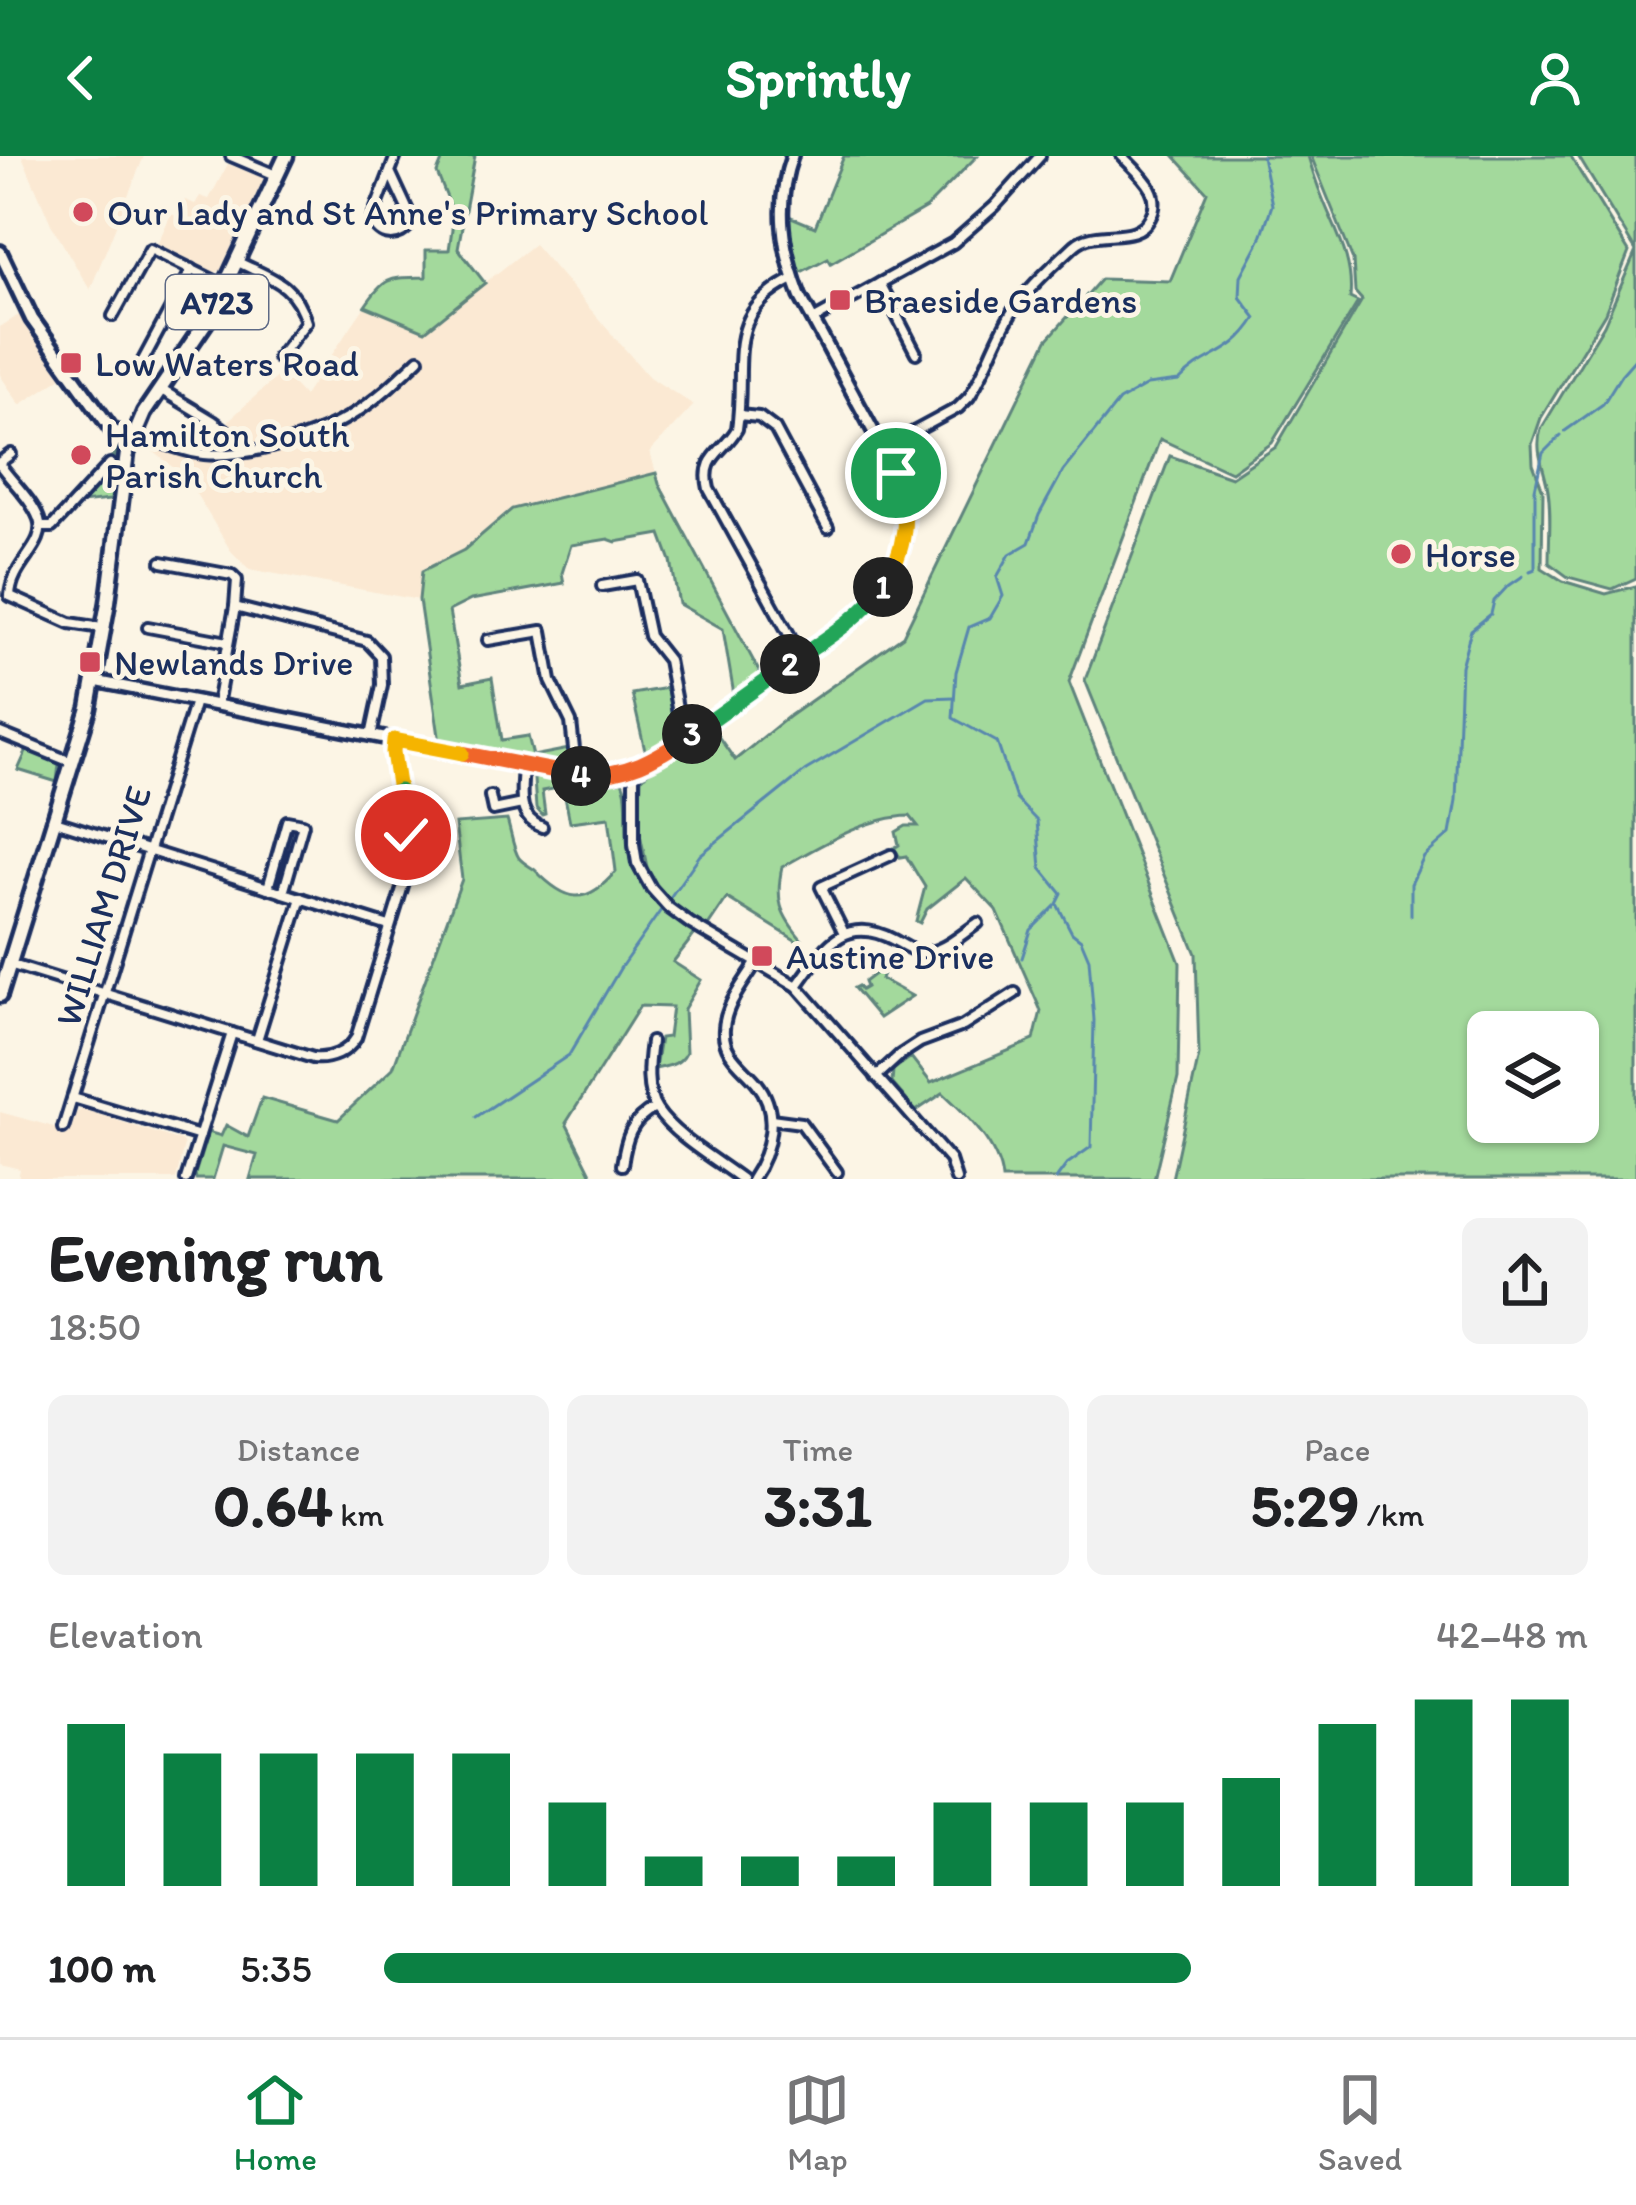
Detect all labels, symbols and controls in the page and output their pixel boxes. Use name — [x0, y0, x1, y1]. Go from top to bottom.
icon: back — [48, 45, 114, 111]
icon: person — [1522, 45, 1588, 111]
text: Sprintly — [726, 46, 910, 111]
place label: Our Lady and St Anne's Primary School — [107, 191, 708, 234]
marker: Our Lady and St Anne's Primary School — [70, 199, 96, 225]
road number: A723 — [166, 275, 268, 329]
place label: Braeside Gardens — [864, 279, 1137, 322]
marker: Braeside Gardens — [827, 287, 853, 313]
place label: Low Waters Road — [95, 342, 359, 385]
marker: Low Waters Road — [58, 350, 84, 376]
place label: Hamilton South Parish Church — [105, 413, 350, 497]
pin — [845, 422, 947, 524]
icon: arrive — [863, 440, 929, 506]
marker: Hamilton South Parish Church — [68, 442, 94, 468]
place label: Horse — [1425, 533, 1516, 576]
marker: Horse — [1388, 541, 1414, 567]
pin: 1 — [853, 557, 913, 617]
text: 1 — [875, 567, 891, 606]
pin: 2 — [760, 634, 820, 694]
place label: Newlands Drive — [114, 641, 353, 684]
text: 2 — [781, 644, 799, 683]
marker: Newlands Drive — [77, 649, 103, 675]
pin: 3 — [662, 704, 722, 764]
text: 3 — [683, 714, 701, 753]
pin: 4 — [551, 746, 611, 806]
text: 4 — [571, 756, 591, 795]
street label: WILLIAM DRIVE — [46, 781, 160, 1031]
pin — [355, 784, 457, 886]
icon: check — [373, 802, 439, 868]
place label: Austine Drive — [786, 935, 994, 978]
marker: Austine Drive — [749, 943, 775, 969]
map controls — [1467, 1011, 1599, 1143]
button: layers — [1467, 1011, 1599, 1143]
text: Evening run — [48, 1218, 383, 1298]
button: share — [1462, 1218, 1588, 1344]
text: 18:50 — [48, 1303, 142, 1350]
text: Distance — [237, 1430, 360, 1469]
text: Time — [783, 1430, 853, 1469]
text: Pace — [1304, 1430, 1370, 1469]
text: 0.64 — [213, 1469, 333, 1541]
text: 3:31 — [764, 1469, 872, 1541]
text: 5:29 — [1250, 1469, 1359, 1541]
text: km — [333, 1495, 384, 1534]
text: /km — [1359, 1495, 1424, 1534]
text: Elevation — [48, 1611, 203, 1658]
text: 42–48 m — [1436, 1611, 1588, 1658]
text: 100 m — [48, 1945, 156, 1992]
text: 5:35 — [240, 1945, 312, 1992]
tab: Home — [234, 2067, 317, 2178]
tab: Map — [784, 2067, 850, 2178]
tab: Saved — [1318, 2067, 1402, 2178]

